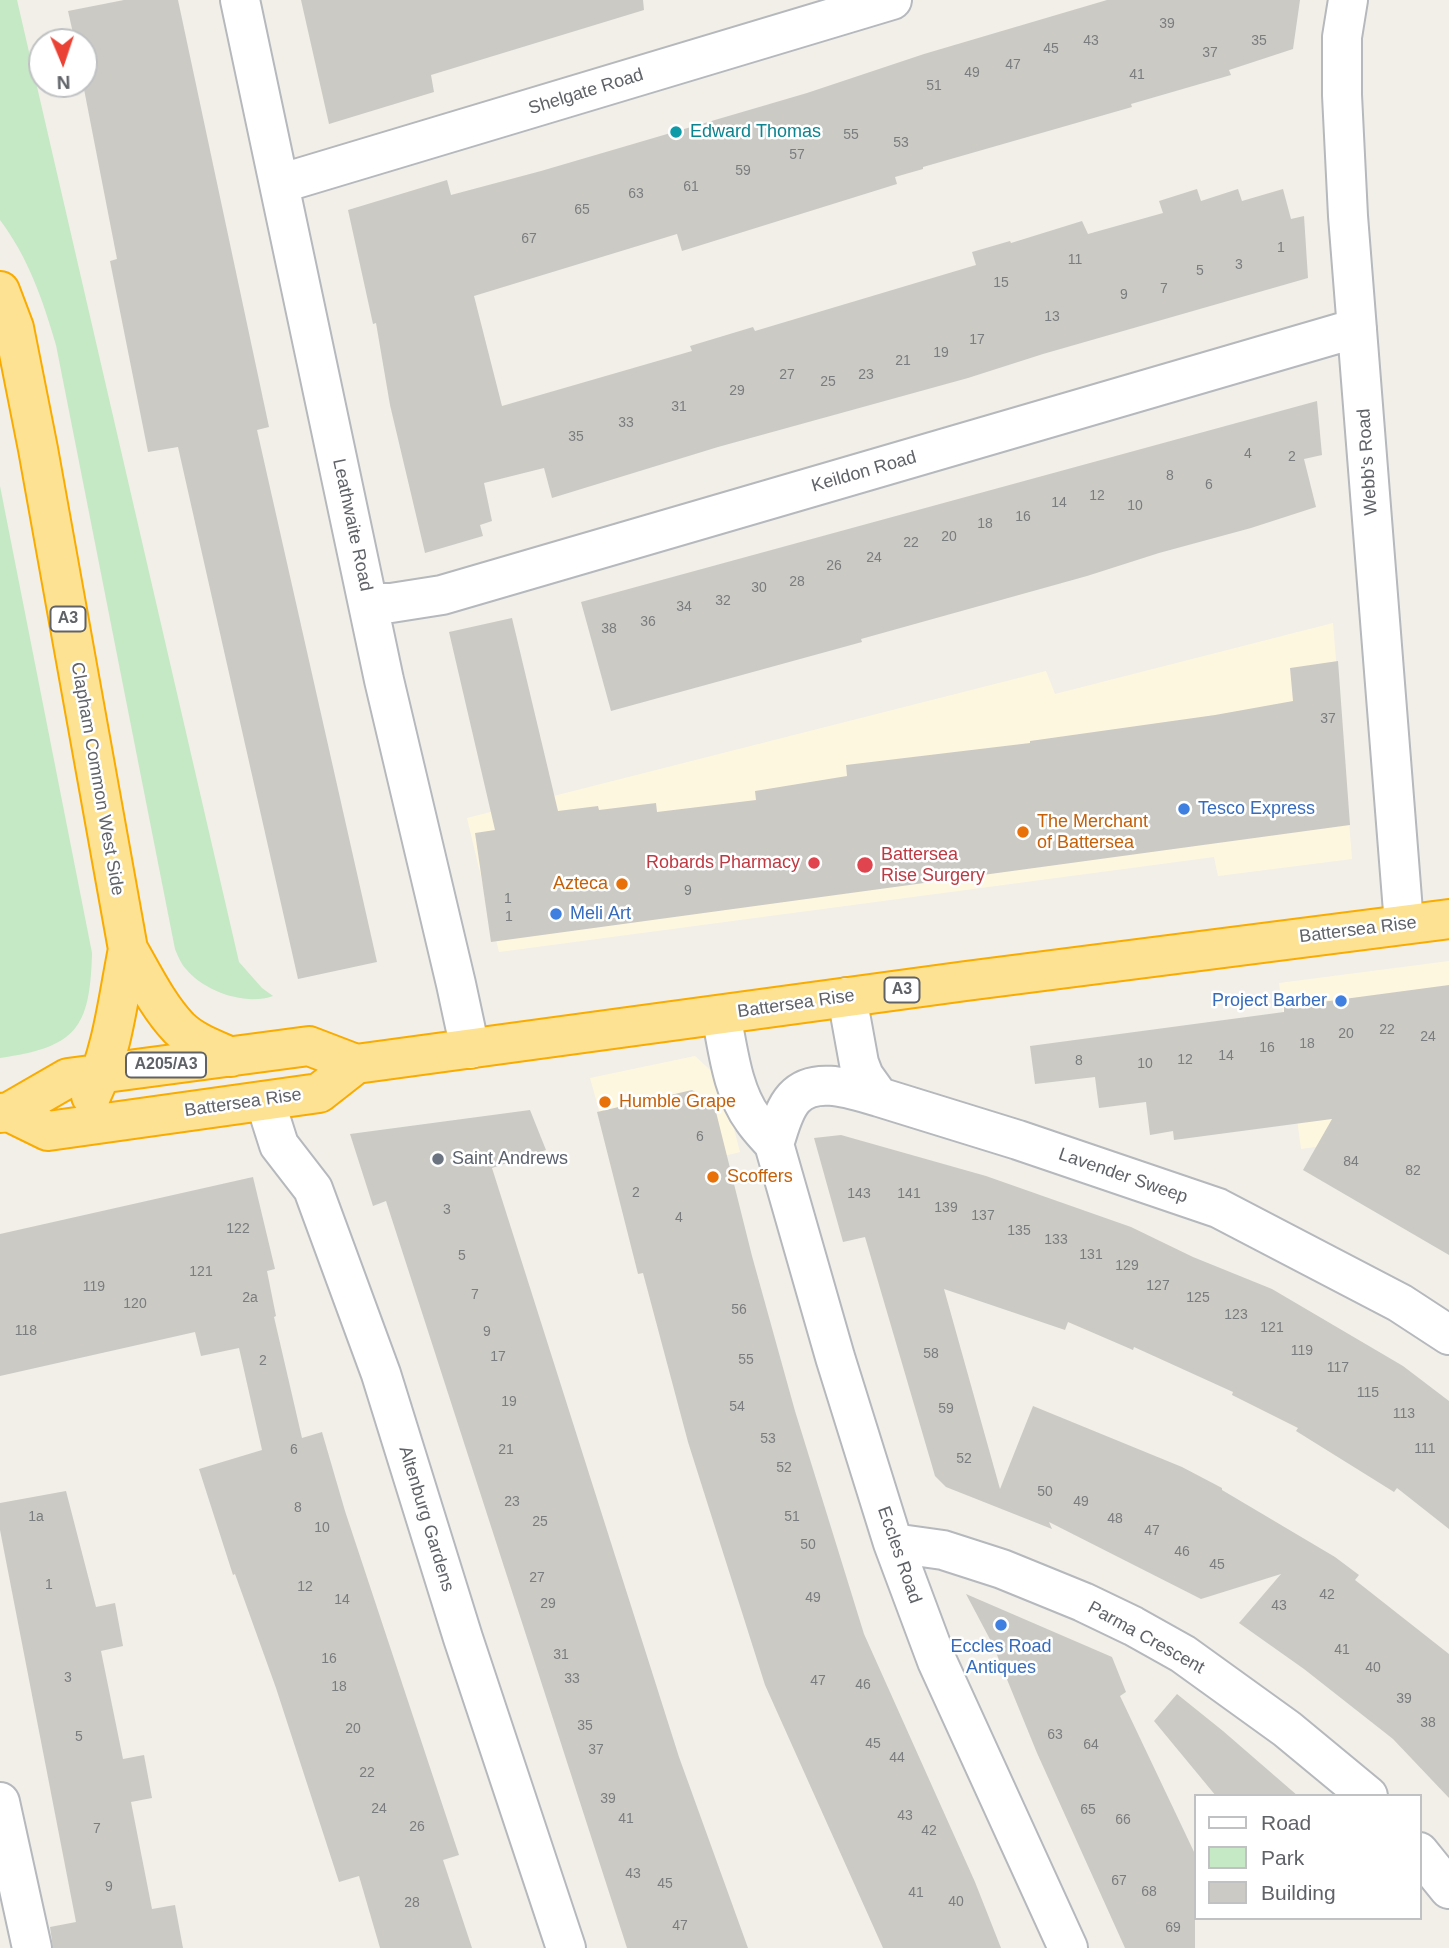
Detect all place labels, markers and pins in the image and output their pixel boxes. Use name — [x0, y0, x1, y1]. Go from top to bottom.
place label: Edward Thomas — [690, 121, 821, 143]
marker: Edward Thomas — [668, 124, 684, 140]
place label: Tesco Express — [1198, 798, 1315, 820]
marker: Tesco Express — [1176, 801, 1192, 817]
place label: The Merchant of Battersea — [1037, 811, 1148, 854]
marker: The Merchant of Battersea — [1015, 824, 1031, 840]
place label: Battersea Rise Surgery — [881, 844, 985, 886]
place label: Robards Pharmacy — [646, 852, 800, 874]
marker: Robards Pharmacy — [806, 855, 822, 871]
marker: Battersea Rise Surgery — [855, 855, 875, 875]
place label: Azteca — [553, 873, 608, 895]
marker: Azteca — [614, 876, 630, 892]
place label: Meli Art — [570, 903, 631, 925]
marker: Meli Art — [548, 906, 564, 922]
place label: Project Barber — [1212, 990, 1327, 1012]
marker: Project Barber — [1333, 993, 1349, 1009]
place label: Humble Grape — [619, 1091, 736, 1113]
marker: Humble Grape — [597, 1094, 613, 1110]
place label: Saint Andrews — [452, 1148, 568, 1170]
marker: Saint Andrews — [430, 1151, 446, 1167]
place label: Scoffers — [727, 1166, 793, 1188]
marker: Scoffers — [705, 1169, 721, 1185]
marker: Eccles Road Antiques — [993, 1617, 1009, 1633]
place label: Eccles Road Antiques — [950, 1636, 1052, 1678]

